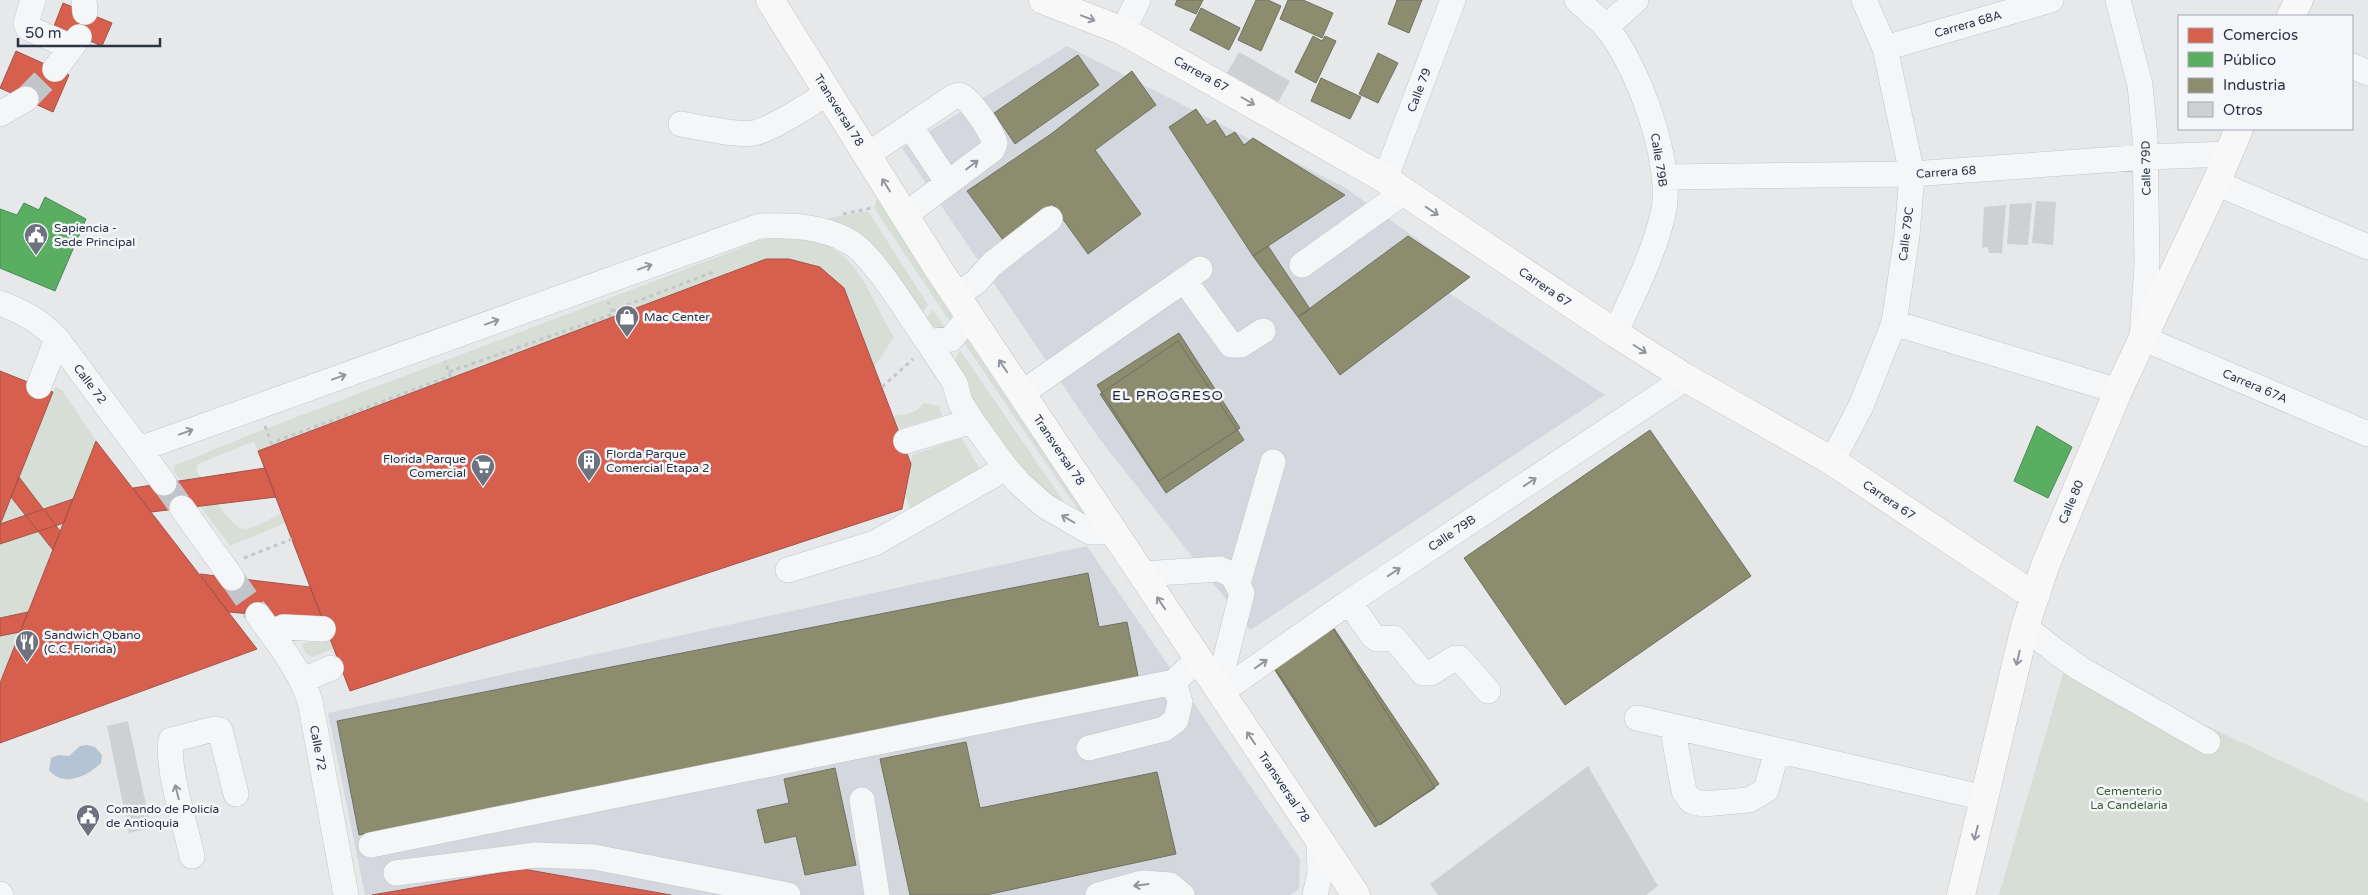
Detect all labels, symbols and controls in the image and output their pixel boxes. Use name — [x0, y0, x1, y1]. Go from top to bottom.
street label: Carrera 68A — [1933, 8, 2003, 40]
one-way arrow — [1080, 14, 1095, 23]
scale bar — [18, 15, 160, 47]
legend — [2178, 15, 2353, 130]
text: 50 m — [25, 24, 62, 42]
text: Comercios — [2223, 26, 2298, 44]
text: Público — [2223, 51, 2276, 69]
street label: Carrera 67 — [1171, 53, 1231, 95]
street label: Calle 79 — [1404, 66, 1434, 114]
street label: Transversal 78 — [811, 71, 867, 149]
text: Industria — [2223, 76, 2286, 94]
one-way arrow — [1240, 96, 1254, 106]
text: Otros — [2223, 101, 2263, 119]
street label: Calle 79B — [1648, 132, 1670, 188]
street label: Calle 79D — [2139, 140, 2153, 196]
one-way arrow — [965, 160, 978, 171]
street label: Carrera 68 — [1915, 163, 1977, 181]
one-way arrow — [881, 179, 891, 193]
one-way arrow — [1425, 206, 1439, 216]
street label: Calle 79C — [1896, 206, 1916, 262]
place label: Sapiencia - Sede Principal — [54, 221, 135, 249]
public building icon: Sapiencia - Sede Principal — [23, 222, 49, 256]
one-way arrow — [637, 262, 652, 271]
street label: Carrera 67 — [1516, 264, 1574, 310]
shop icon: Mac Center — [614, 304, 640, 338]
place label: Mac Center — [644, 310, 710, 324]
one-way arrow — [484, 317, 499, 326]
one-way arrow — [1633, 345, 1647, 355]
one-way arrow — [998, 359, 1008, 373]
street label: Calle 72 — [71, 361, 109, 407]
street label: Carrera 67A — [2220, 366, 2290, 406]
one-way arrow — [331, 372, 346, 381]
district label: EL PROGRESO — [1112, 387, 1224, 404]
street label: Transversal 78 — [1030, 412, 1088, 488]
one-way arrow — [178, 427, 193, 436]
place label: Florda Parque Comercial Etapa 2 — [606, 447, 710, 475]
building icon: Florda Parque Comercial Etapa 2 — [576, 448, 602, 482]
place label: Florida Parque Comercial — [383, 452, 466, 480]
supermarket icon: Florida Parque Comercial — [470, 453, 496, 487]
one-way arrow — [1522, 477, 1536, 487]
street label: Carrera 67 — [1860, 477, 1918, 523]
street label: Calle 80 — [2056, 478, 2087, 526]
street label: Calle 79B — [1426, 512, 1478, 554]
one-way arrow — [1061, 514, 1076, 524]
one-way arrow — [1387, 567, 1401, 577]
one-way arrow — [1156, 596, 1166, 610]
place label: Sandwich Qbano (C.C. Florida) — [44, 628, 141, 656]
restaurant icon: Sandwich Qbano (C.C. Florida) — [14, 629, 40, 663]
one-way arrow — [2013, 650, 2022, 666]
one-way arrow — [1253, 659, 1267, 669]
street label: Calle 72 — [307, 724, 329, 772]
one-way arrow — [1246, 731, 1256, 745]
street label: Transversal 78 — [1255, 749, 1313, 825]
one-way arrow — [172, 784, 182, 800]
park label: Cementerio La Candelaria — [2090, 784, 2168, 812]
place label: Comando de Policía de Antioquia — [106, 802, 219, 830]
public building icon: Comando de Policía de Antioquia — [75, 803, 101, 837]
one-way arrow — [1971, 825, 1980, 841]
one-way arrow — [1134, 880, 1150, 890]

